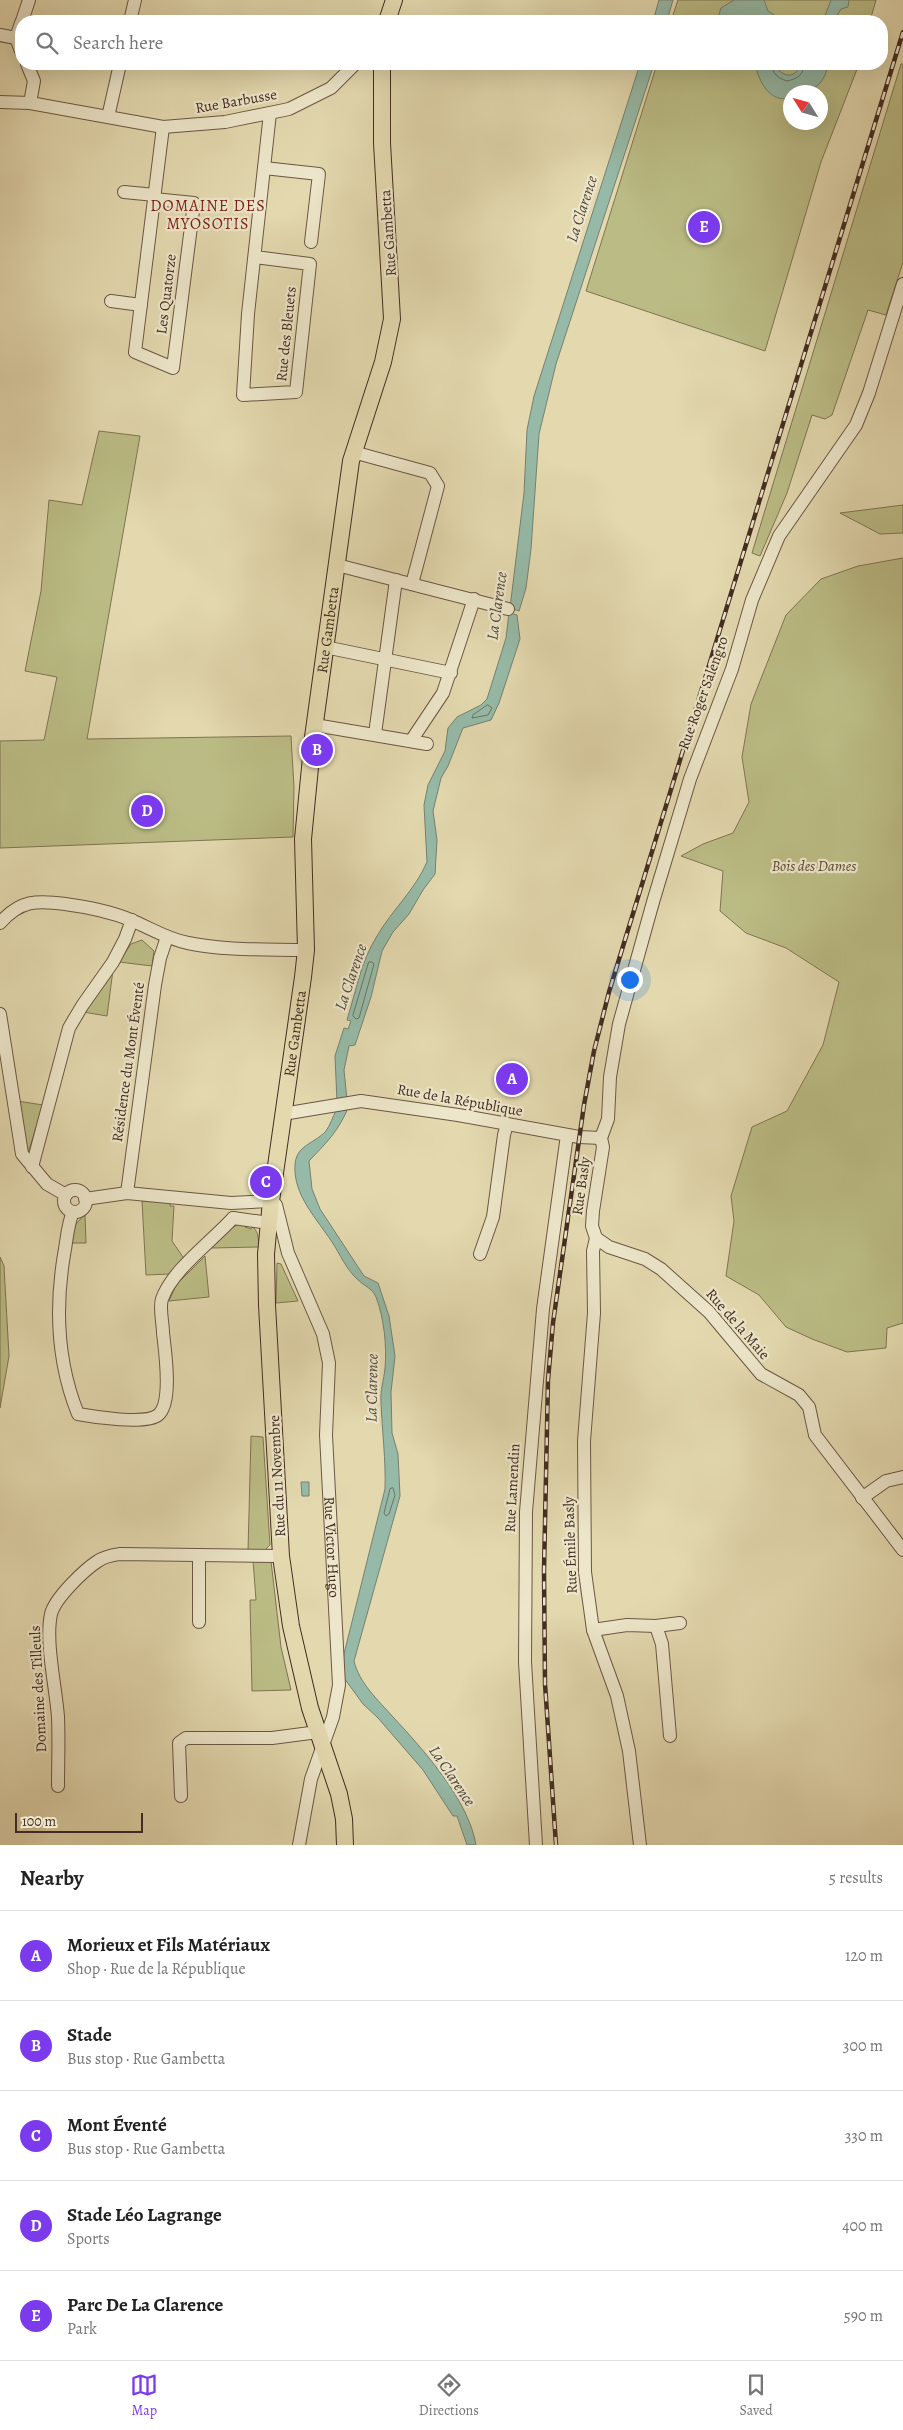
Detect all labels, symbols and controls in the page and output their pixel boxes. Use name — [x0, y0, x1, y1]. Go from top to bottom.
search box — [15, 15, 888, 70]
icon: search — [33, 29, 61, 57]
text: Search here — [73, 30, 163, 56]
street label: Rue Barbusse — [194, 84, 279, 118]
north arrow — [783, 85, 828, 130]
water label: La Clarence — [561, 173, 603, 245]
street label: Rue Gambetta — [375, 189, 401, 277]
district label: DOMAINE DES MYOSOTIS — [150, 195, 266, 235]
pin: E — [688, 208, 720, 246]
street label: Les Quatorze — [151, 252, 181, 335]
street label: Rue des Bleuets — [271, 285, 301, 383]
water label: La Clarence — [481, 570, 513, 642]
street label: Rue Gambetta — [312, 585, 344, 674]
street label: Rue Roger Salengro — [673, 633, 733, 753]
pin: B — [301, 731, 333, 769]
pin: D — [131, 792, 163, 830]
park label: Bois des Dames — [772, 856, 856, 876]
water label: La Clarence — [329, 941, 373, 1013]
your location — [617, 967, 643, 993]
street label: Résidence du Mont Éventé — [107, 981, 149, 1143]
street label: Rue Gambetta — [279, 989, 311, 1078]
pin: A — [496, 1060, 528, 1098]
street label: Rue de la République — [396, 1079, 525, 1121]
street label: Rue Basly — [567, 1155, 595, 1217]
pin: C — [250, 1163, 282, 1201]
street label: Rue de la Maie — [701, 1284, 775, 1364]
water label: La Clarence — [360, 1353, 384, 1423]
street label: Rue du 11 Novembre — [264, 1414, 290, 1538]
street label: Rue Lamendin — [500, 1443, 524, 1533]
street label: Rue Victor Hugo — [319, 1496, 344, 1598]
street label: Rue Émile Basly — [558, 1496, 582, 1594]
street label: Domaine des Tilleuls — [25, 1625, 51, 1753]
water label: La Clarence — [424, 1741, 481, 1811]
scale bar — [15, 1810, 142, 1833]
text: 100 m — [22, 1812, 56, 1831]
text: Nearby — [20, 1864, 83, 1892]
text: 5 results — [829, 1867, 883, 1889]
text: Morieux et Fils Matériaux — [67, 1932, 270, 1958]
text: A — [31, 1945, 41, 1967]
text: 120 m — [845, 1945, 883, 1967]
text: Shop · Rue de la République — [67, 1958, 246, 1980]
text: Stade — [67, 2022, 112, 2048]
text: B — [31, 2035, 41, 2057]
text: 300 m — [843, 2035, 883, 2057]
text: Bus stop · Rue Gambetta — [67, 2048, 225, 2070]
text: Mont Éventé — [67, 2112, 167, 2138]
text: C — [31, 2125, 41, 2147]
text: 330 m — [845, 2125, 883, 2147]
text: Bus stop · Rue Gambetta — [67, 2138, 225, 2160]
text: Stade Léo Lagrange — [67, 2202, 222, 2228]
text: D — [30, 2215, 42, 2237]
text: 400 m — [842, 2215, 883, 2237]
text: Sports — [67, 2228, 110, 2250]
text: Parc De La Clarence — [67, 2292, 223, 2318]
text: E — [31, 2305, 41, 2327]
text: 590 m — [844, 2305, 883, 2327]
text: Park — [67, 2318, 97, 2340]
tab: Map — [130, 2371, 158, 2420]
tab: Directions — [419, 2371, 479, 2420]
tab: Saved — [740, 2371, 773, 2420]

